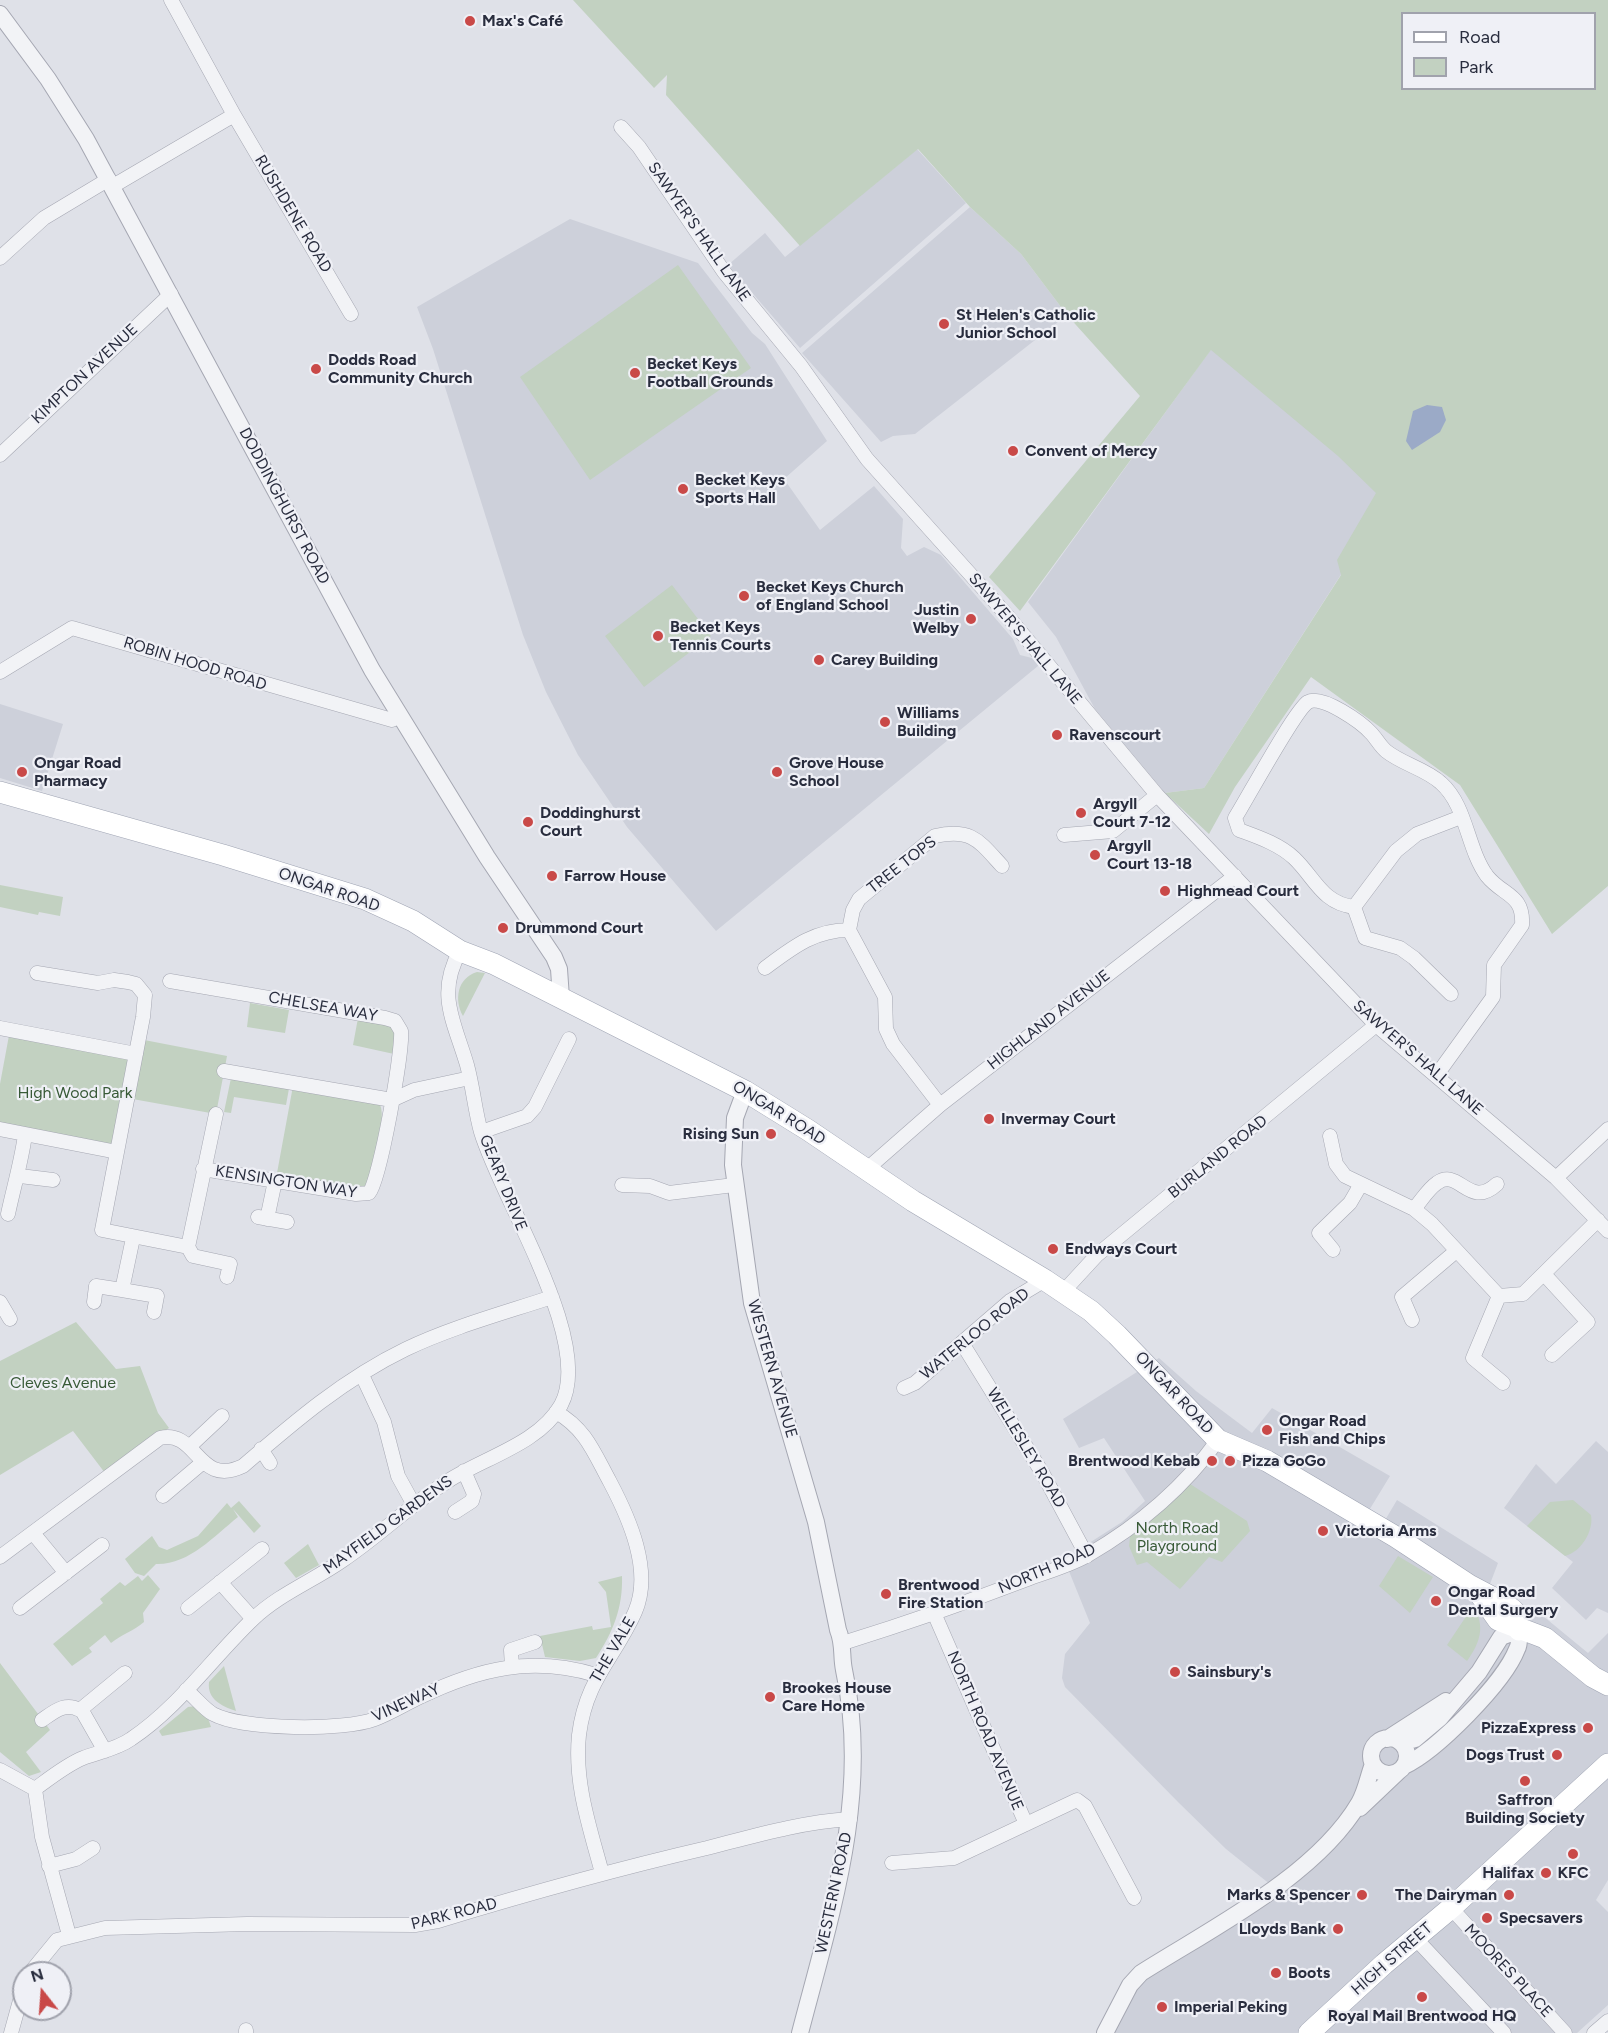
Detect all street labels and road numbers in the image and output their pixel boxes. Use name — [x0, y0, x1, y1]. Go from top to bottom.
street label: RUSHDENE ROAD — [250, 152, 336, 276]
street label: SAWYER'S HALL LANE — [644, 158, 754, 306]
street label: KIMPTON AVENUE — [28, 320, 142, 428]
street label: DODDINGHURST ROAD — [235, 424, 333, 588]
street label: SAWYER'S HALL LANE — [964, 569, 1086, 709]
street label: ROBIN HOOD ROAD — [121, 633, 269, 695]
street label: TREE TOPS — [864, 832, 940, 898]
street label: ONGAR ROAD — [276, 864, 382, 916]
street label: HIGHLAND AVENUE — [984, 966, 1114, 1074]
street label: CHELSEA WAY — [267, 988, 379, 1026]
street label: SAWYER'S HALL LANE — [1349, 996, 1487, 1120]
street label: ONGAR ROAD — [729, 1077, 829, 1149]
street label: BURLAND ROAD — [1165, 1111, 1271, 1203]
street label: GEARY DRIVE — [475, 1132, 531, 1234]
street label: KENSINGTON WAY — [214, 1161, 358, 1203]
street label: WATERLOO ROAD — [917, 1284, 1033, 1384]
street label: WESTERN AVENUE — [743, 1298, 801, 1440]
street label: ONGAR ROAD — [1131, 1348, 1217, 1438]
street label: WELLESLEY ROAD — [983, 1385, 1069, 1511]
street label: MAYFIELD GARDENS — [320, 1472, 456, 1578]
street label: NORTH ROAD — [995, 1540, 1099, 1598]
street label: THE VALE — [586, 1613, 640, 1687]
street label: NORTH ROAD AVENUE — [943, 1648, 1027, 1814]
street label: VINEWAY — [369, 1679, 443, 1727]
street label: WESTERN ROAD — [812, 1831, 856, 1955]
street label: PARK ROAD — [409, 1894, 499, 1934]
street label: HIGH STREET — [1348, 1919, 1436, 1999]
street label: MOORES PLACE — [1460, 1920, 1556, 2022]

